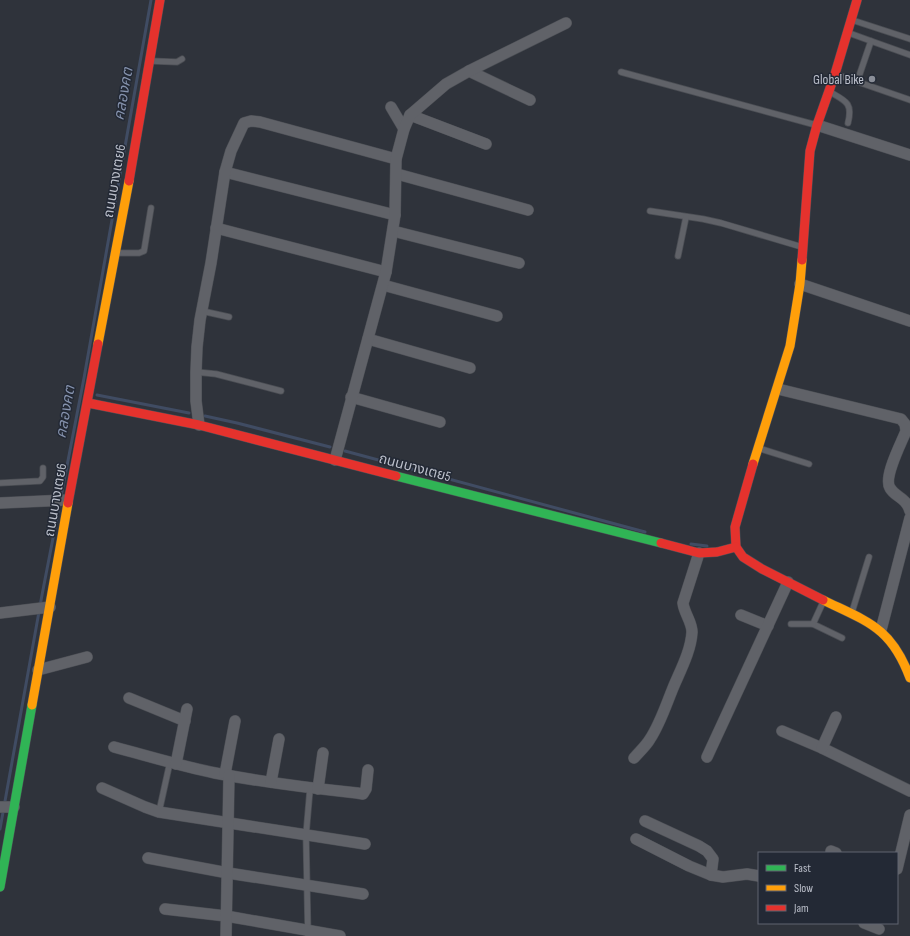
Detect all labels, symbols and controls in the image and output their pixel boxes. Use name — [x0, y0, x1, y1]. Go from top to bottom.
water label: คลองคต — [110, 65, 138, 122]
place label: Global Bike — [813, 71, 864, 88]
marker: Global Bike — [867, 74, 877, 84]
street label: ถนนบางเตย6 — [100, 143, 129, 219]
water label: คลองคต — [52, 383, 80, 440]
street label: ถนนบางเตย5 — [377, 450, 453, 485]
street label: ถนนบางเตย6 — [41, 462, 70, 538]
legend — [758, 852, 898, 924]
text: Fast — [794, 861, 811, 876]
text: Slow — [794, 881, 813, 896]
text: Jam — [793, 901, 809, 916]

